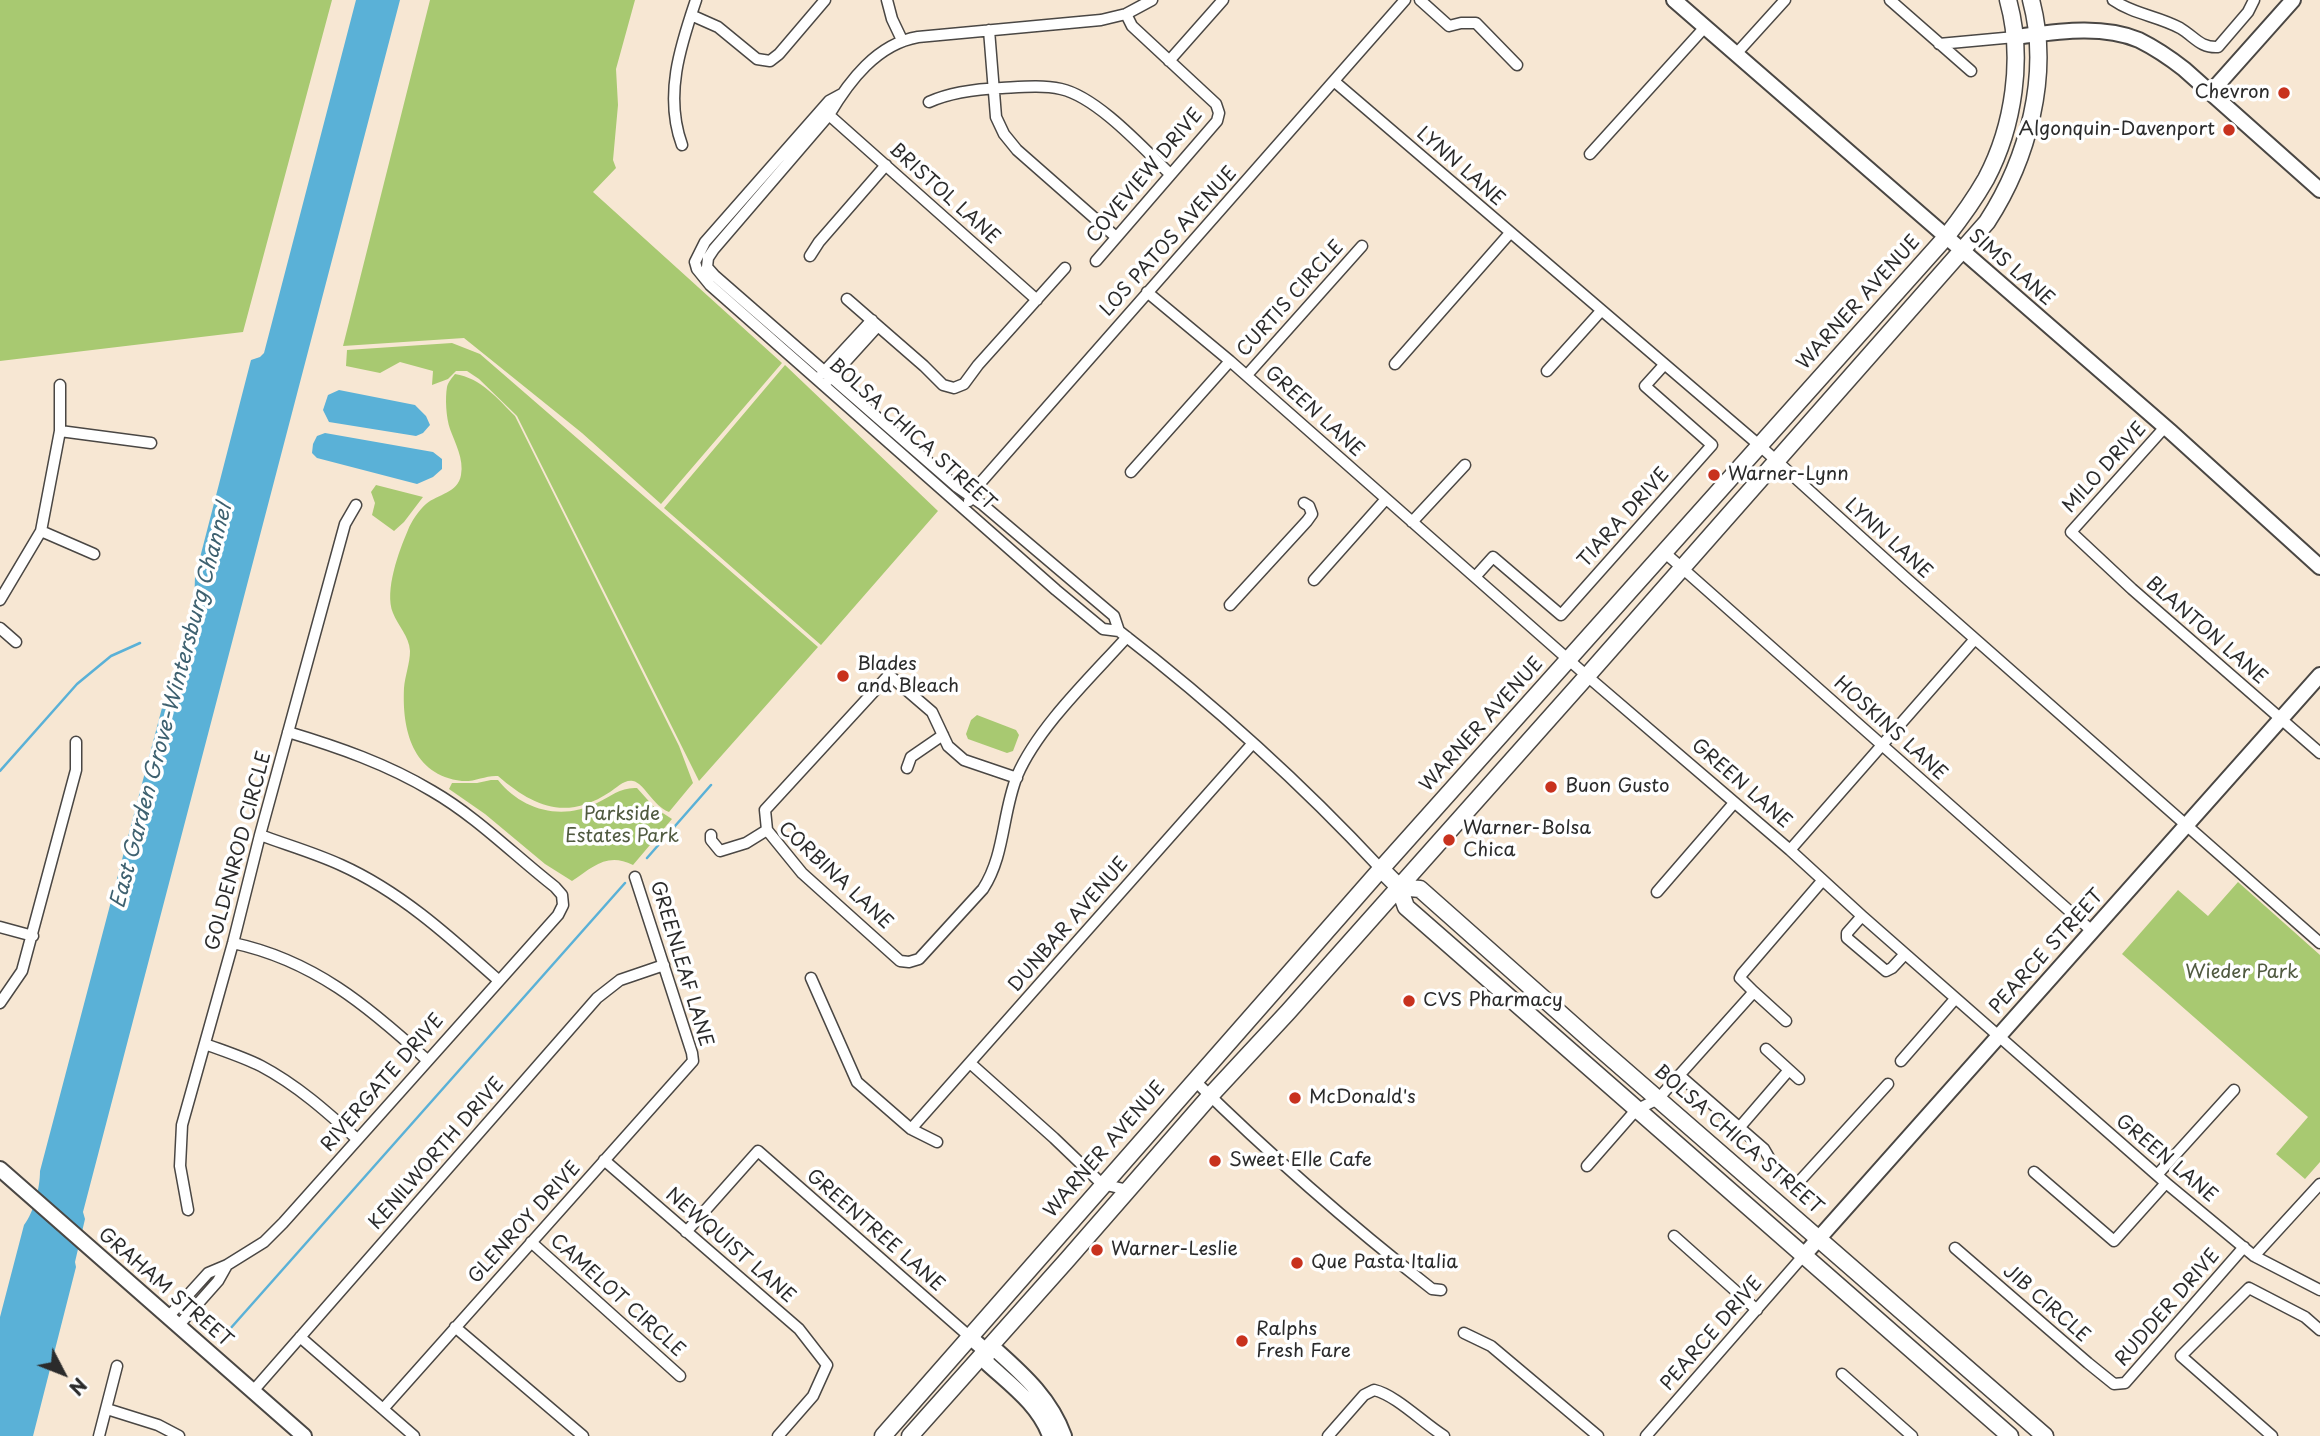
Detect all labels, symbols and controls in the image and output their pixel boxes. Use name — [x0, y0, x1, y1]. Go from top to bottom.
place label: Chevron — [2194, 82, 2270, 104]
marker: Chevron — [2276, 85, 2292, 101]
street label: COVEVIEW DRIVE — [1082, 104, 1208, 248]
place label: Algonquin-Davenport — [2018, 119, 2215, 141]
marker: Algonquin-Davenport — [2221, 122, 2237, 138]
street label: LYNN LANE — [1411, 123, 1509, 211]
street label: BRISTOL LANE — [884, 138, 1004, 250]
street label: LOS PATOS AVENUE — [1096, 163, 1242, 321]
street label: SIMS LANE — [1964, 225, 2058, 311]
street label: WARNER AVENUE — [1793, 231, 1925, 375]
street label: CURTIS CIRCLE — [1233, 236, 1349, 362]
street label: BOLSA CHICA STREET — [824, 354, 1000, 516]
street label: GREEN LANE — [1260, 362, 1368, 462]
street label: MILO DRIVE — [2058, 418, 2152, 518]
street label: TIARA DRIVE — [1573, 464, 1675, 572]
place label: Warner-Lynn — [1728, 464, 1849, 486]
marker: Warner-Lynn — [1706, 467, 1722, 483]
street label: LYNN LANE — [1840, 494, 1936, 584]
water label: East Garden Grove-Wintersburg Channel — [106, 501, 238, 911]
street label: BLANTON LANE — [2141, 572, 2271, 690]
street label: WARNER AVENUE — [1416, 653, 1548, 797]
place label: Blades and Bleach — [857, 654, 959, 698]
marker: Blades and Bleach — [835, 668, 851, 684]
street label: HOSKINS LANE — [1829, 672, 1951, 786]
street label: GREEN LANE — [1686, 734, 1796, 834]
street label: GOLDENROD CIRCLE — [201, 749, 277, 953]
place label: Buon Gusto — [1565, 776, 1669, 798]
marker: Buon Gusto — [1543, 779, 1559, 795]
park label: Parkside Estates Park — [565, 804, 679, 848]
street label: CORBINA LANE — [773, 817, 897, 935]
place label: Warner-Bolsa Chica — [1463, 818, 1591, 862]
marker: Warner-Bolsa Chica — [1441, 832, 1457, 848]
street label: DUNBAR AVENUE — [1004, 853, 1134, 997]
street label: GREENLEAF LANE — [645, 878, 717, 1050]
street label: PEARCE STREET — [1985, 885, 2109, 1019]
park label: Wieder Park — [2185, 962, 2299, 984]
place label: CVS Pharmacy — [1423, 990, 1563, 1012]
marker: CVS Pharmacy — [1401, 993, 1417, 1009]
street label: RIVERGATE DRIVE — [317, 1009, 449, 1157]
street label: BOLSA CHICA STREET — [1649, 1060, 1827, 1220]
street label: KENILWORTH DRIVE — [365, 1073, 509, 1235]
street label: WARNER AVENUE — [1040, 1077, 1170, 1223]
place label: McDonald's — [1309, 1087, 1416, 1109]
marker: McDonald's — [1287, 1090, 1303, 1106]
street label: GREEN LANE — [2111, 1110, 2221, 1208]
place label: Sweet Elle Cafe — [1229, 1150, 1372, 1172]
marker: Sweet Elle Cafe — [1207, 1153, 1223, 1169]
street label: GLENROY DRIVE — [464, 1157, 586, 1289]
street label: GREENTREE LANE — [802, 1165, 948, 1297]
street label: NEWQUIST LANE — [661, 1184, 799, 1308]
street label: GRAHAM STREET — [93, 1223, 237, 1353]
street label: CAMELOT CIRCLE — [545, 1230, 689, 1362]
place label: Warner-Leslie — [1111, 1239, 1238, 1261]
marker: Warner-Leslie — [1089, 1242, 1105, 1258]
street label: RUDDER DRIVE — [2111, 1245, 2225, 1371]
place label: Que Pasta Italia — [1311, 1252, 1458, 1274]
marker: Que Pasta Italia — [1289, 1255, 1305, 1271]
street label: JIB CIRCLE — [1998, 1260, 2094, 1348]
street label: PEARCE DRIVE — [1656, 1272, 1768, 1396]
place label: Ralphs Fresh Fare — [1256, 1319, 1351, 1363]
marker: Ralphs Fresh Fare — [1234, 1333, 1250, 1349]
north arrow — [28, 1338, 98, 1408]
text: N — [63, 1372, 94, 1402]

